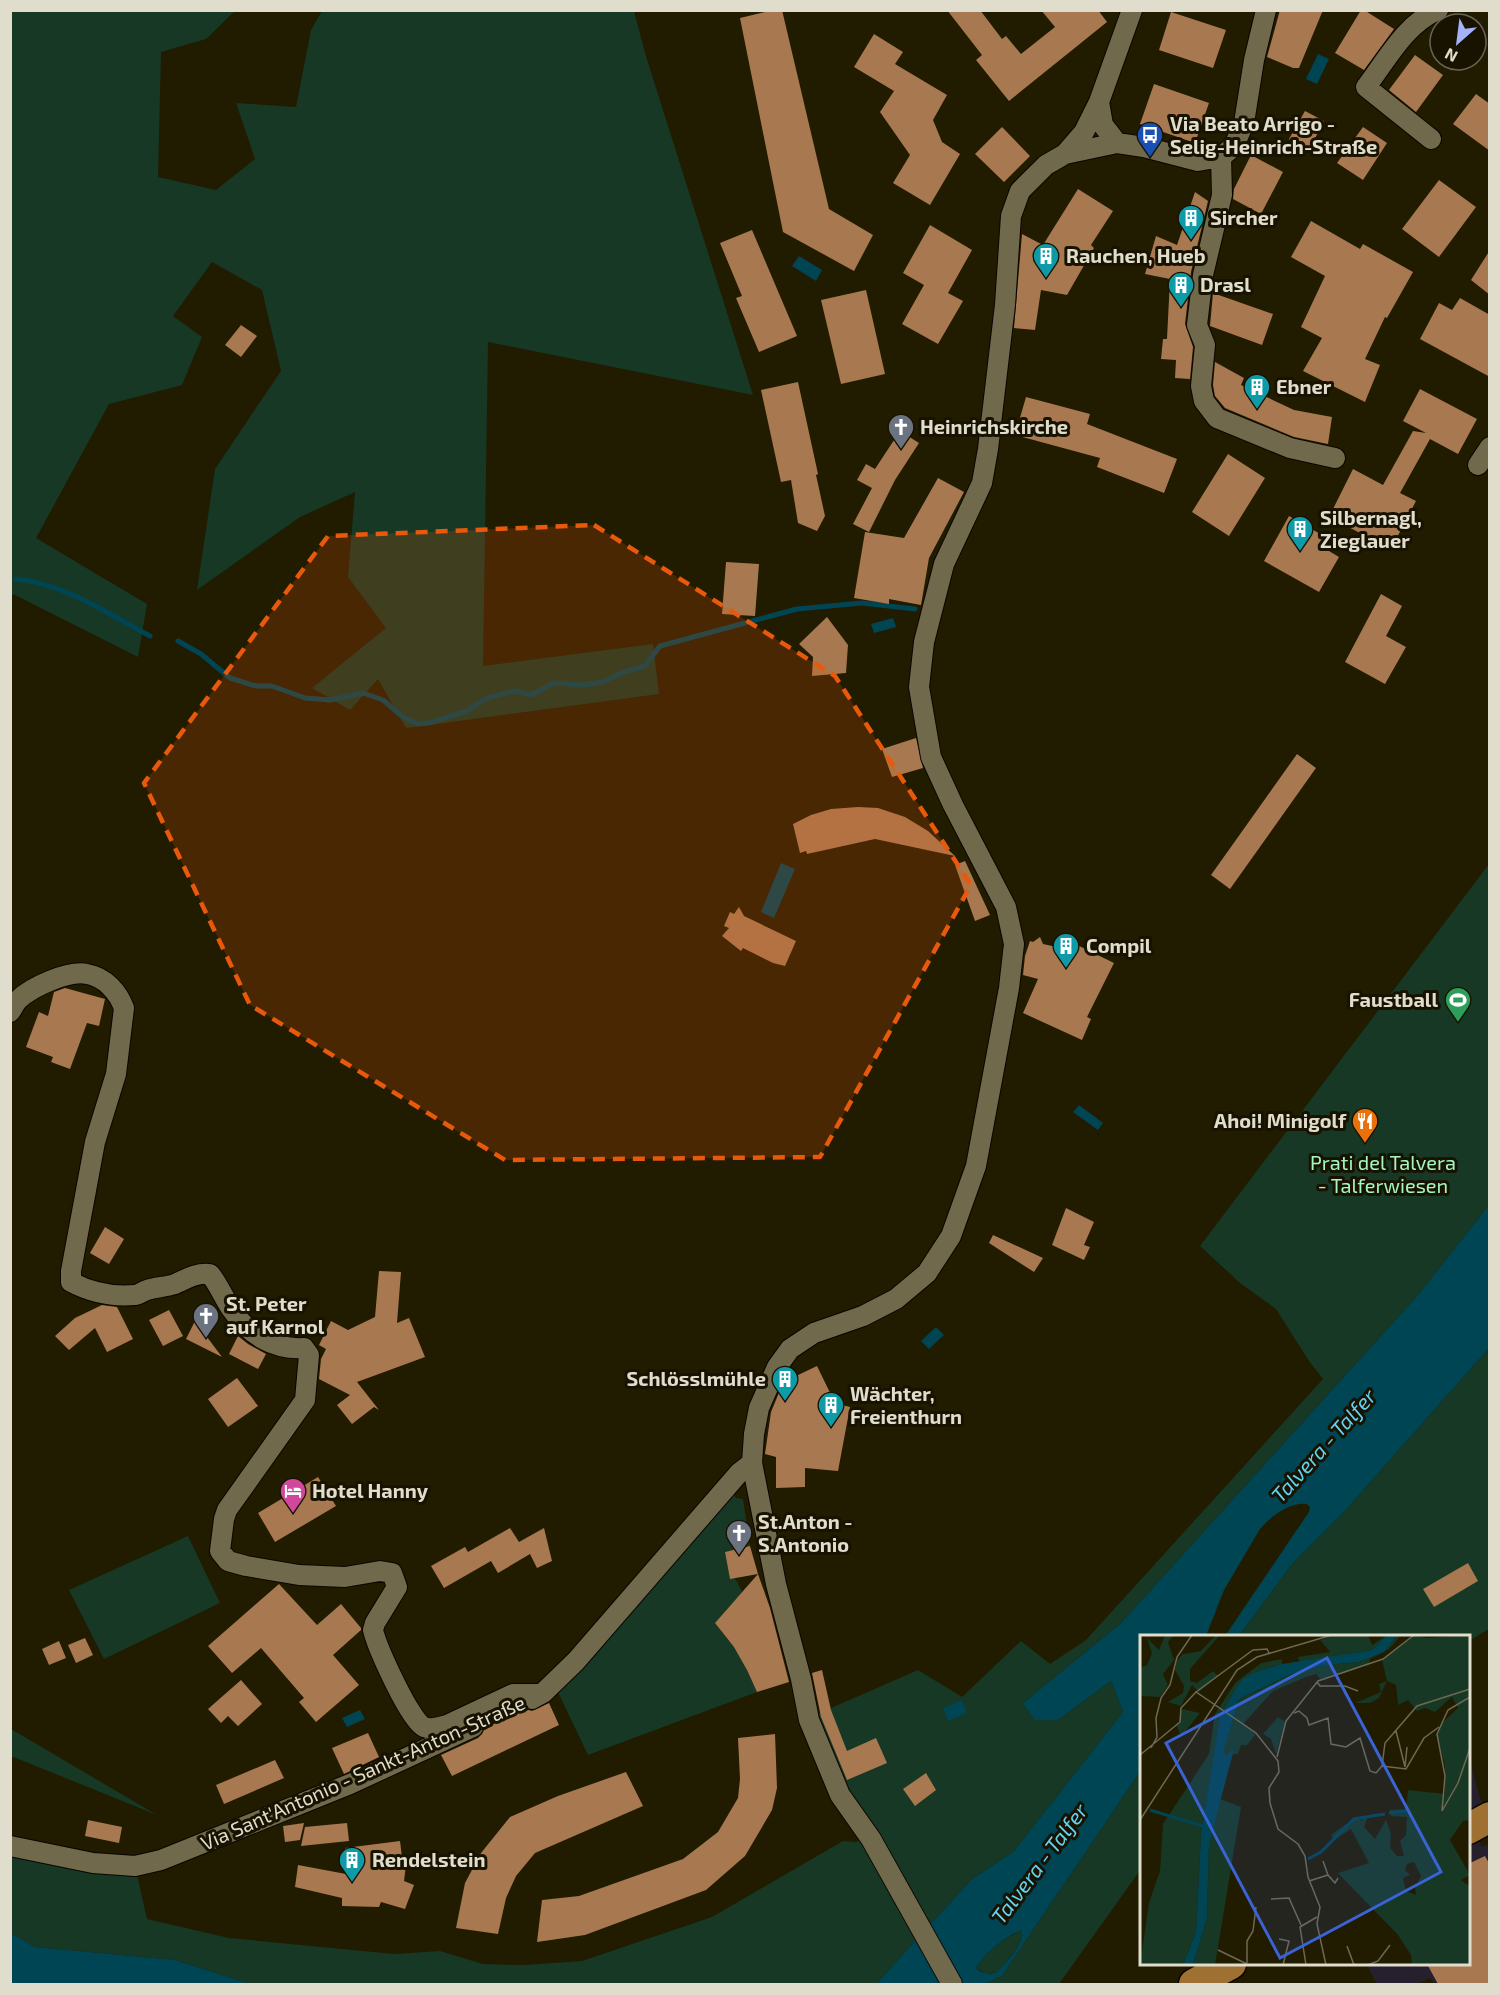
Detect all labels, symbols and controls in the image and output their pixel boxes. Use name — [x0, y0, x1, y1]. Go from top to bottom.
north arrow — [1428, 12, 1488, 72]
text: N — [1441, 45, 1460, 67]
place label: Via Beato Arrigo - Selig-Heinrich-Straße — [1170, 111, 1377, 158]
bus stop icon: Via Beato Arrigo - Selig-Heinrich-Straße — [1135, 120, 1165, 158]
building icon: Sircher — [1176, 203, 1206, 241]
place label: Sircher — [1210, 205, 1278, 229]
building icon: Rauchen, Hueb — [1031, 241, 1061, 279]
place label: Rauchen, Hueb — [1066, 243, 1206, 267]
building icon: Drasl — [1166, 270, 1196, 308]
place label: Drasl — [1200, 272, 1251, 296]
building icon: Ebner — [1242, 372, 1272, 410]
place label: Ebner — [1276, 374, 1332, 398]
church icon: Heinrichskirche — [886, 412, 916, 450]
place label: Heinrichskirche — [920, 414, 1068, 438]
place label: Silbernagl, Zieglauer — [1320, 505, 1422, 552]
building icon: Silbernagl, Zieglauer — [1285, 514, 1315, 552]
building icon: Compil — [1051, 931, 1081, 969]
place label: Compil — [1086, 933, 1152, 957]
sports icon: Faustball — [1443, 985, 1473, 1023]
place label: Faustball — [1349, 987, 1438, 1011]
restaurant icon: Ahoi! Minigolf — [1350, 1106, 1380, 1144]
place label: Ahoi! Minigolf — [1214, 1108, 1347, 1132]
park label: Prati del Talvera - Talferwiesen — [1310, 1150, 1456, 1197]
place label: St. Peter auf Karnol — [226, 1291, 325, 1338]
church icon: St. Peter auf Karnol — [191, 1301, 221, 1339]
building icon: Schlösslmühle — [770, 1364, 800, 1402]
place label: Schlösslmühle — [627, 1366, 766, 1390]
place label: Wächter, Freienthurn — [850, 1381, 962, 1428]
water label: Talvera - Talfer — [1265, 1383, 1381, 1507]
building icon: Wächter, Freienthurn — [816, 1390, 846, 1428]
hotel icon: Hotel Hanny — [278, 1476, 308, 1514]
place label: Hotel Hanny — [312, 1478, 429, 1503]
place label: St.Anton - S.Antonio — [758, 1509, 852, 1556]
church icon: St.Anton - S.Antonio — [724, 1518, 754, 1556]
inset map — [1140, 1635, 1470, 1965]
street label: Via Sant'Antonio - Sankt-Anton-Straße — [197, 1689, 528, 1855]
water label: Talvera - Talfer — [986, 1798, 1092, 1928]
building icon: Rendelstein — [337, 1845, 367, 1883]
place label: Rendelstein — [372, 1847, 486, 1871]

